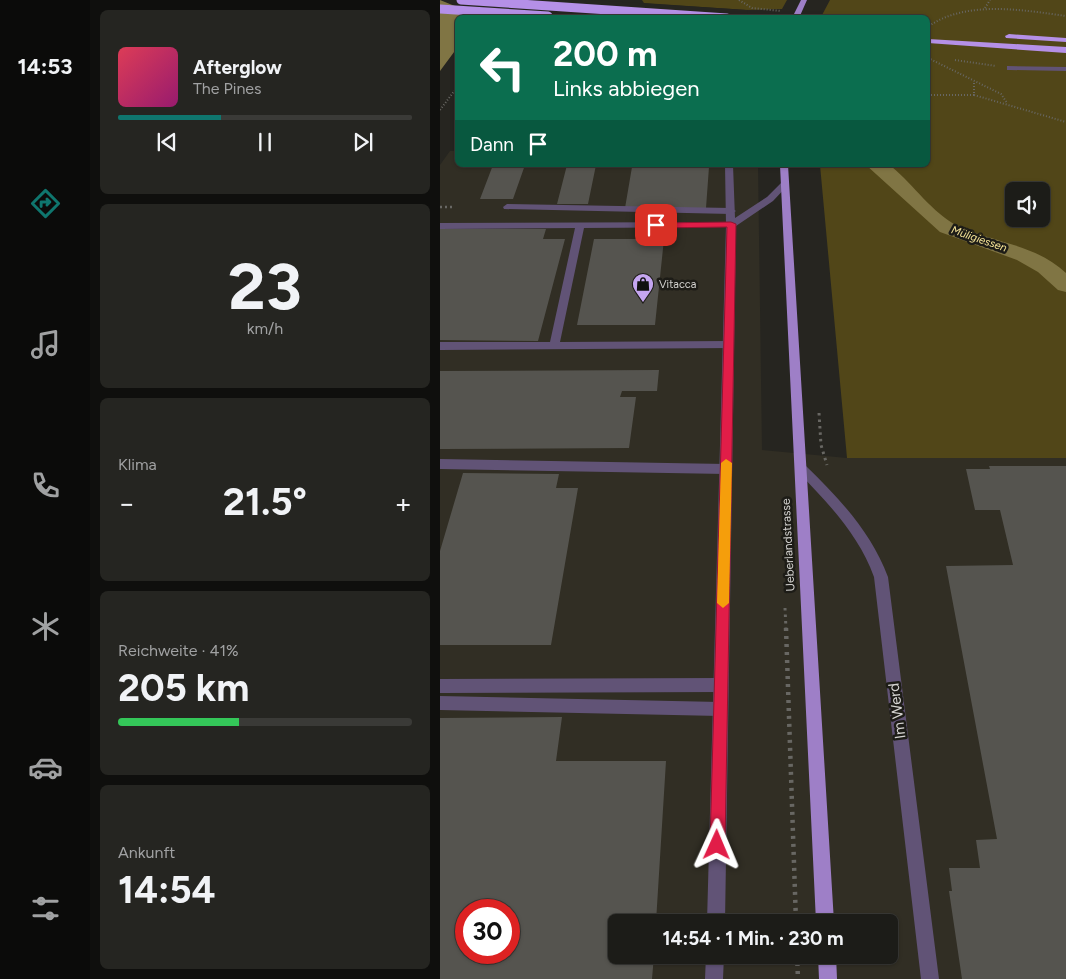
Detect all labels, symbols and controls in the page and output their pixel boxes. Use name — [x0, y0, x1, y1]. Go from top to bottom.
text: 200 m — [553, 33, 657, 75]
icon: left — [470, 35, 535, 100]
text: 14:53 — [18, 53, 72, 80]
text: Afterglow — [193, 56, 282, 79]
text: Links abbiegen — [553, 75, 700, 102]
text: The Pines — [193, 79, 262, 98]
icon: previous — [153, 128, 181, 156]
icon: pause — [251, 128, 279, 156]
icon: next — [349, 128, 377, 156]
icon: arrive — [524, 130, 552, 158]
text: Dann — [470, 133, 514, 156]
map controls — [1005, 182, 1050, 227]
button: sound — [1005, 182, 1050, 227]
icon: directions — [28, 186, 63, 221]
pin — [635, 204, 677, 246]
icon: arrive — [642, 211, 670, 239]
water label: Müligiessen — [949, 223, 1009, 255]
text: 23 — [228, 247, 302, 325]
shop icon: Vitacca — [631, 272, 655, 303]
place label: Vitacca — [659, 278, 696, 291]
text: km/h — [247, 319, 283, 338]
icon: music — [28, 327, 63, 362]
text: Klima — [118, 455, 157, 474]
icon: phone — [28, 468, 63, 503]
text: 21.5° — [223, 479, 307, 525]
text: − — [118, 486, 135, 520]
text: + — [395, 486, 412, 520]
street label: Ueberlandstrasse — [779, 498, 797, 592]
icon: climate — [28, 609, 63, 644]
text: Reichweite · 41% — [118, 641, 239, 660]
text: 205 km — [118, 665, 249, 711]
street label: Im Werd — [885, 682, 909, 740]
icon: car — [28, 750, 63, 785]
position arrow — [690, 818, 742, 870]
text: Ankunft — [118, 843, 175, 862]
text: 14:54 — [118, 867, 216, 913]
icon: filters — [28, 891, 63, 926]
speed limit sign: 30 — [455, 899, 520, 964]
text: 14:54 · 1 Min. · 230 m — [662, 927, 844, 950]

